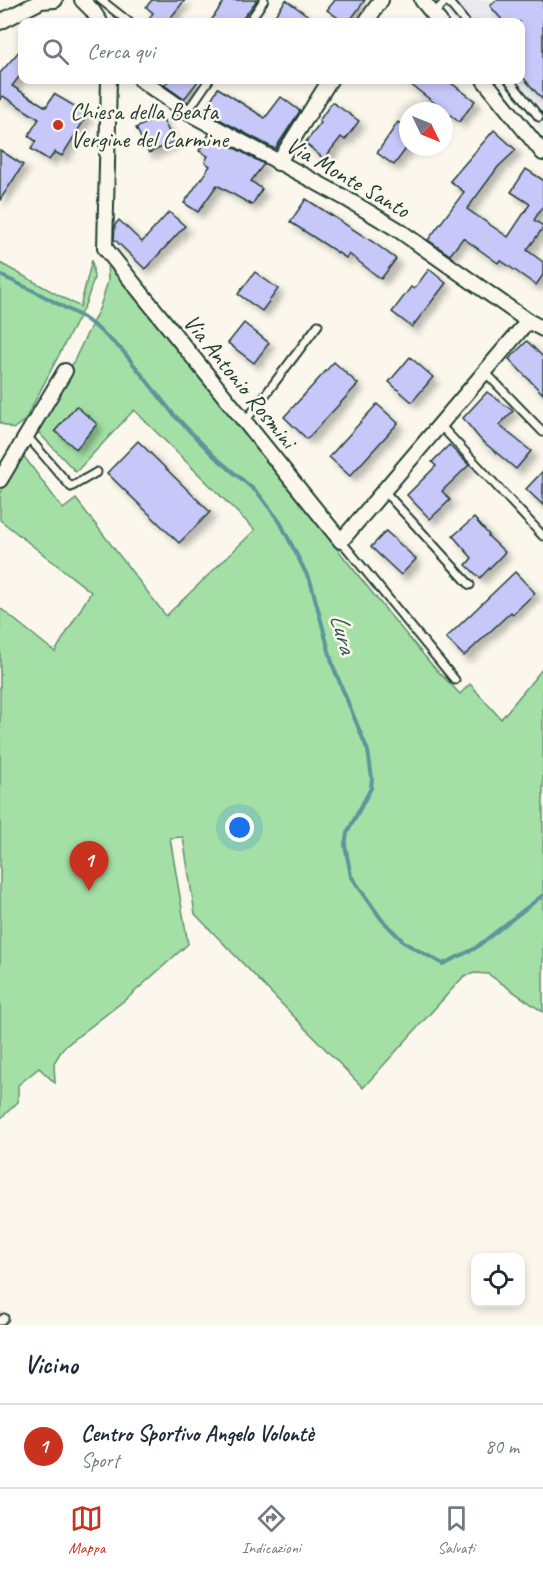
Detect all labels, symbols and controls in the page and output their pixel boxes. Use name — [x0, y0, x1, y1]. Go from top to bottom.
search box — [18, 18, 525, 84]
icon: search — [39, 35, 72, 68]
text: Cerca qui — [87, 37, 155, 65]
place label: Chiesa della Beata Vergine del Carmine — [70, 96, 230, 154]
north arrow — [399, 102, 453, 156]
marker: Chiesa della Beata Vergine del Carmine — [51, 118, 65, 132]
street label: Via Monte Santo — [281, 130, 416, 225]
street label: Via Antonio Rosmini — [177, 308, 305, 456]
water label: Lura — [322, 610, 365, 659]
your location — [225, 813, 254, 842]
pin: 1 — [70, 842, 109, 891]
map controls — [471, 1253, 525, 1307]
button: locate — [471, 1253, 525, 1307]
text: Vicino — [24, 1348, 78, 1381]
text: Centro Sportivo Angelo Volontè — [81, 1420, 313, 1448]
text: 1 — [39, 1434, 48, 1459]
text: 80 m — [485, 1434, 519, 1459]
text: Sport — [81, 1448, 119, 1473]
tab: Mappa — [68, 1502, 105, 1558]
tab: Indicazioni — [242, 1502, 301, 1558]
tab: Salvati — [437, 1502, 475, 1558]

